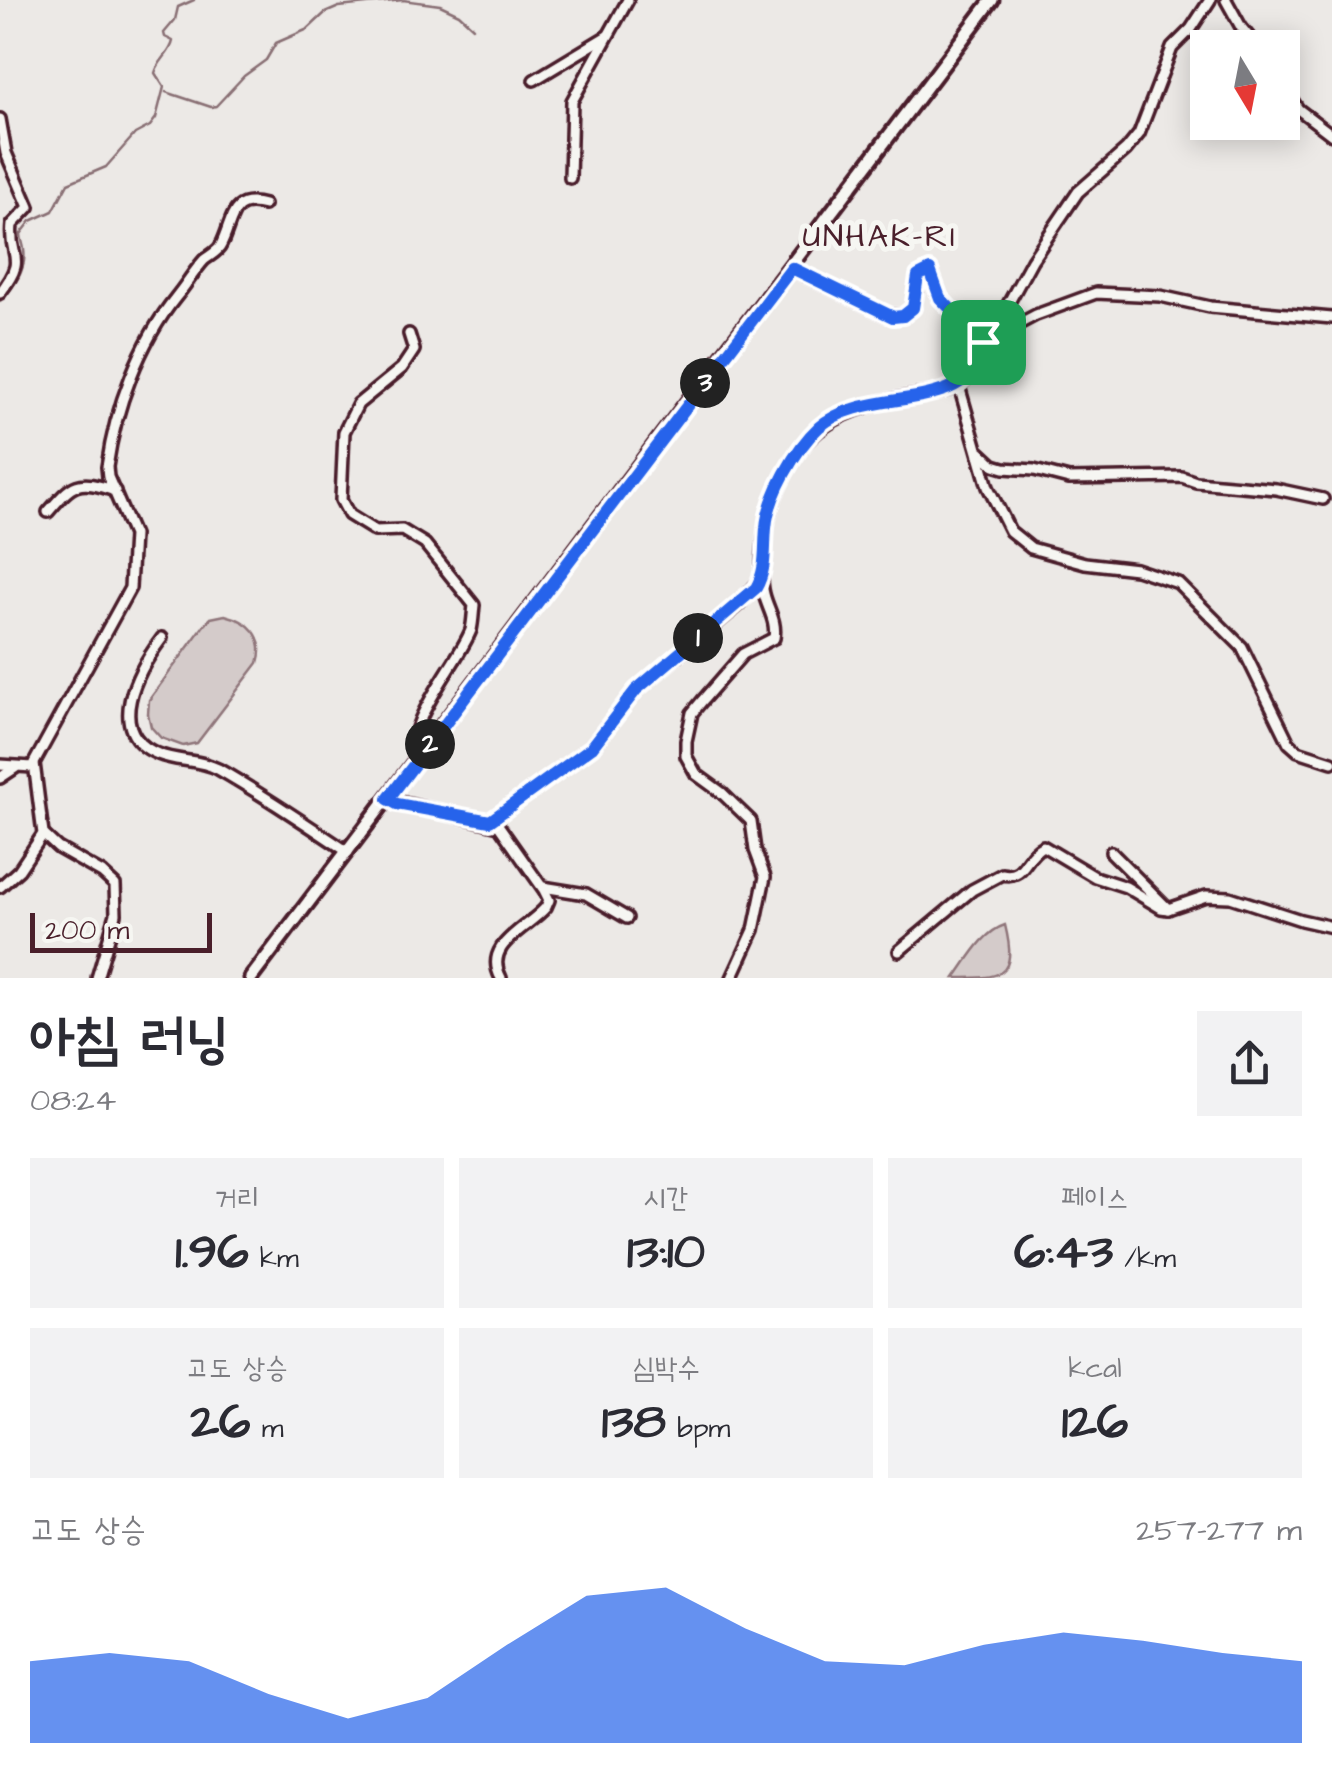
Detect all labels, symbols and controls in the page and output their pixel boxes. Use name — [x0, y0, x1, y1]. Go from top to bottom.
north arrow — [1190, 30, 1300, 140]
map controls — [1190, 30, 1300, 140]
district label: UNHAK-RI — [803, 214, 957, 259]
pin — [941, 300, 1026, 385]
icon: arrive — [956, 315, 1011, 370]
pin: 3 — [680, 358, 730, 408]
text: 3 — [698, 363, 712, 402]
pin: 1 — [673, 613, 723, 663]
text: 1 — [696, 618, 700, 657]
pin: 2 — [405, 719, 455, 769]
text: 2 — [422, 724, 438, 763]
scale bar — [30, 908, 212, 953]
text: 200 m — [45, 911, 129, 950]
text: 아침 러닝 — [30, 1002, 229, 1078]
button: share — [1197, 1011, 1302, 1116]
text: 08:24 — [30, 1078, 116, 1123]
text: 거리 — [214, 1179, 260, 1218]
text: 시간 — [643, 1179, 689, 1218]
text: 페이스 — [1061, 1179, 1129, 1218]
text: 1.96 — [175, 1218, 249, 1287]
text: 13:10 — [627, 1218, 705, 1287]
text: 6:43 — [1014, 1218, 1113, 1287]
text: km — [249, 1239, 299, 1278]
text: /km — [1113, 1239, 1176, 1278]
text: 고도 상승 — [186, 1349, 288, 1388]
text: 심박수 — [632, 1349, 700, 1388]
text: kcal — [1068, 1349, 1122, 1388]
text: 26 — [191, 1388, 250, 1457]
text: 138 — [602, 1388, 666, 1457]
text: 126 — [1062, 1388, 1128, 1457]
text: m — [250, 1409, 283, 1448]
text: bpm — [666, 1409, 730, 1448]
text: 고도 상승 — [30, 1508, 146, 1553]
text: 257–277 m — [1136, 1508, 1302, 1553]

